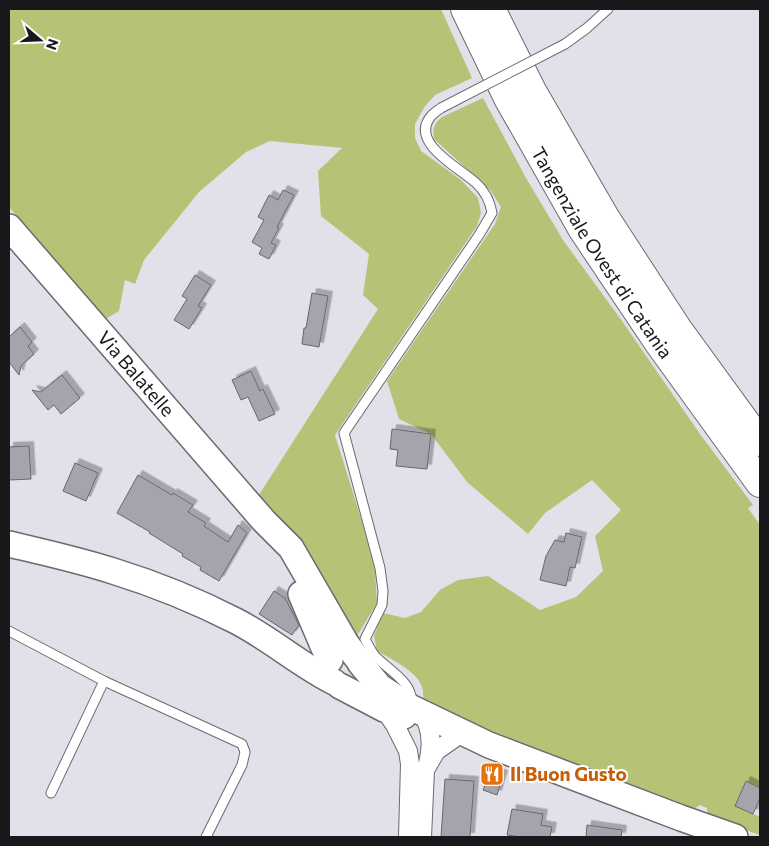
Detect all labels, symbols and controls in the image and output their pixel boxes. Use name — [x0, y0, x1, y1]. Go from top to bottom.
north arrow — [15, 15, 65, 65]
text: N — [43, 37, 63, 52]
street label: Tangenziale Ovest di Catania — [527, 143, 678, 363]
street label: Via Balatelle — [93, 326, 180, 421]
restaurant icon: Il Buon Gusto — [479, 761, 505, 787]
place label: Il Buon Gusto — [510, 762, 627, 785]

